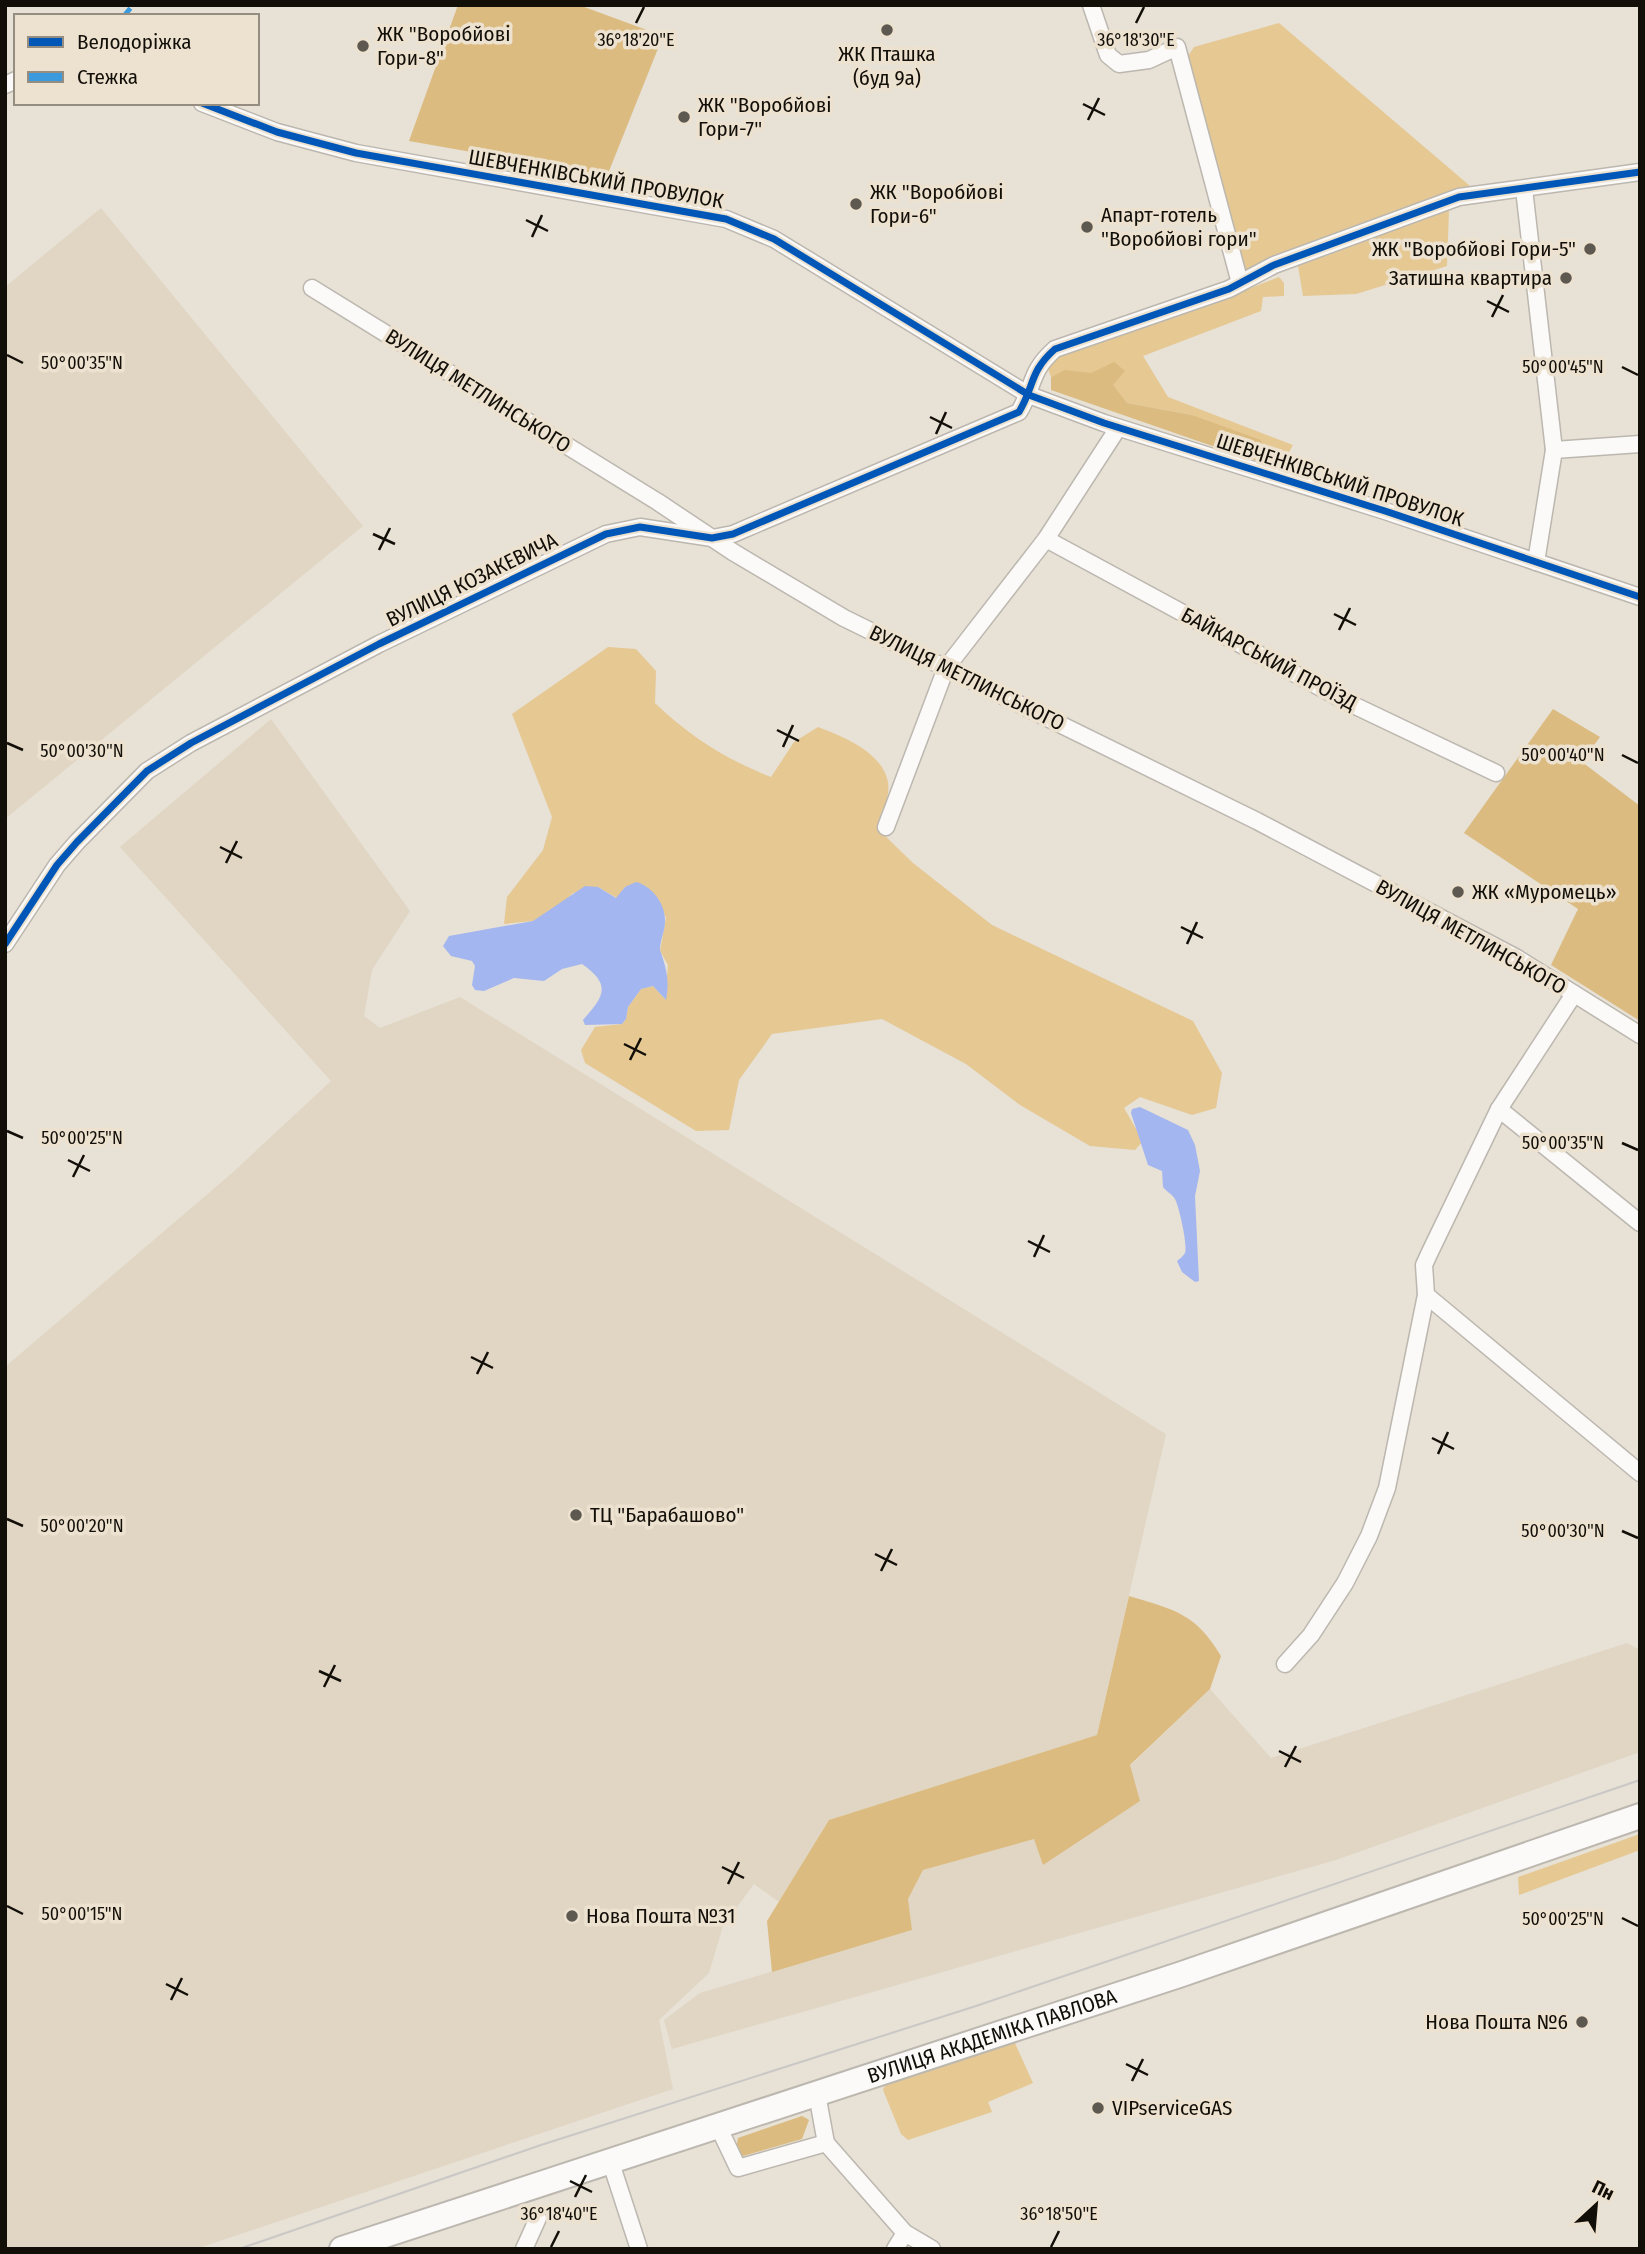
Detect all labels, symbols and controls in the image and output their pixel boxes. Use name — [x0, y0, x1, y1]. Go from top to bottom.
legend — [14, 14, 259, 105]
place label: ЖК "Воробйові Гори-8" — [377, 21, 511, 71]
marker: ЖК Пташка (буд 9а) — [879, 22, 895, 38]
text: Велодоріжка — [77, 29, 192, 55]
text: 36°18'20"E — [597, 29, 675, 51]
text: 36°18'30"E — [1097, 29, 1175, 51]
marker: ЖК "Воробйові Гори-8" — [355, 38, 371, 54]
place label: ЖК Пташка (буд 9а) — [838, 41, 936, 91]
text: Стежка — [77, 64, 138, 90]
place label: ЖК "Воробйові Гори-7" — [698, 92, 832, 142]
marker: ЖК "Воробйові Гори-7" — [676, 109, 692, 125]
street label: ШЕВЧЕНКІВСЬКИЙ ПРОВУЛОК — [466, 144, 726, 214]
place label: ЖК "Воробйові Гори-6" — [870, 179, 1004, 229]
marker: ЖК "Воробйові Гори-6" — [848, 196, 864, 212]
place label: Апарт-готель "Воробйові гори" — [1101, 202, 1257, 252]
marker: Апарт-готель "Воробйові гори" — [1079, 219, 1095, 235]
place label: ЖК "Воробйові Гори-5" — [1372, 236, 1576, 262]
marker: ЖК "Воробйові Гори-5" — [1582, 241, 1598, 257]
place label: Затишна квартира — [1389, 265, 1552, 291]
marker: Затишна квартира — [1558, 270, 1574, 286]
street label: ВУЛИЦЯ МЕТЛИНСЬКОГО — [380, 323, 576, 459]
text: 50°00'35"N — [41, 352, 123, 374]
text: 50°00'45"N — [1522, 356, 1604, 378]
street label: ШЕВЧЕНКІВСЬКИЙ ПРОВУЛОК — [1213, 428, 1468, 533]
street label: ВУЛИЦЯ КОЗАКЕВИЧА — [382, 527, 562, 633]
street label: БАЙКАРСЬКИЙ ПРОЇЗД — [1177, 602, 1361, 716]
street label: ВУЛИЦЯ МЕТЛИНСЬКОГО — [865, 619, 1069, 737]
text: 50°00'30"N — [40, 740, 124, 762]
text: 50°00'40"N — [1521, 744, 1605, 766]
street label: ВУЛИЦЯ МЕТЛИНСЬКОГО — [1371, 874, 1571, 1000]
place label: ЖК «Муромець» — [1472, 879, 1617, 905]
marker: ЖК «Муромець» — [1450, 884, 1466, 900]
text: 50°00'25"N — [41, 1127, 123, 1149]
text: 50°00'35"N — [1522, 1132, 1604, 1154]
place label: ТЦ "Барабашово" — [590, 1502, 744, 1528]
marker: ТЦ "Барабашово" — [568, 1507, 584, 1523]
text: 50°00'20"N — [40, 1515, 124, 1537]
text: 50°00'30"N — [1521, 1520, 1605, 1542]
text: 50°00'15"N — [42, 1903, 122, 1925]
place label: Нова Пошта №31 — [586, 1903, 735, 1929]
marker: Нова Пошта №31 — [564, 1908, 580, 1924]
text: 50°00'25"N — [1522, 1908, 1604, 1930]
street label: ВУЛИЦЯ АКАДЕМІКА ПАВЛОВА — [864, 1983, 1120, 2089]
place label: Нова Пошта №6 — [1425, 2009, 1568, 2035]
marker: Нова Пошта №6 — [1574, 2014, 1590, 2030]
place label: VIPserviceGAS — [1112, 2095, 1232, 2121]
marker: VIPserviceGAS — [1090, 2100, 1106, 2116]
north arrow — [1561, 2170, 1631, 2240]
text: Пн — [1589, 2175, 1618, 2205]
text: 36°18'40"E — [520, 2203, 598, 2225]
text: 36°18'50"E — [1020, 2203, 1098, 2225]

